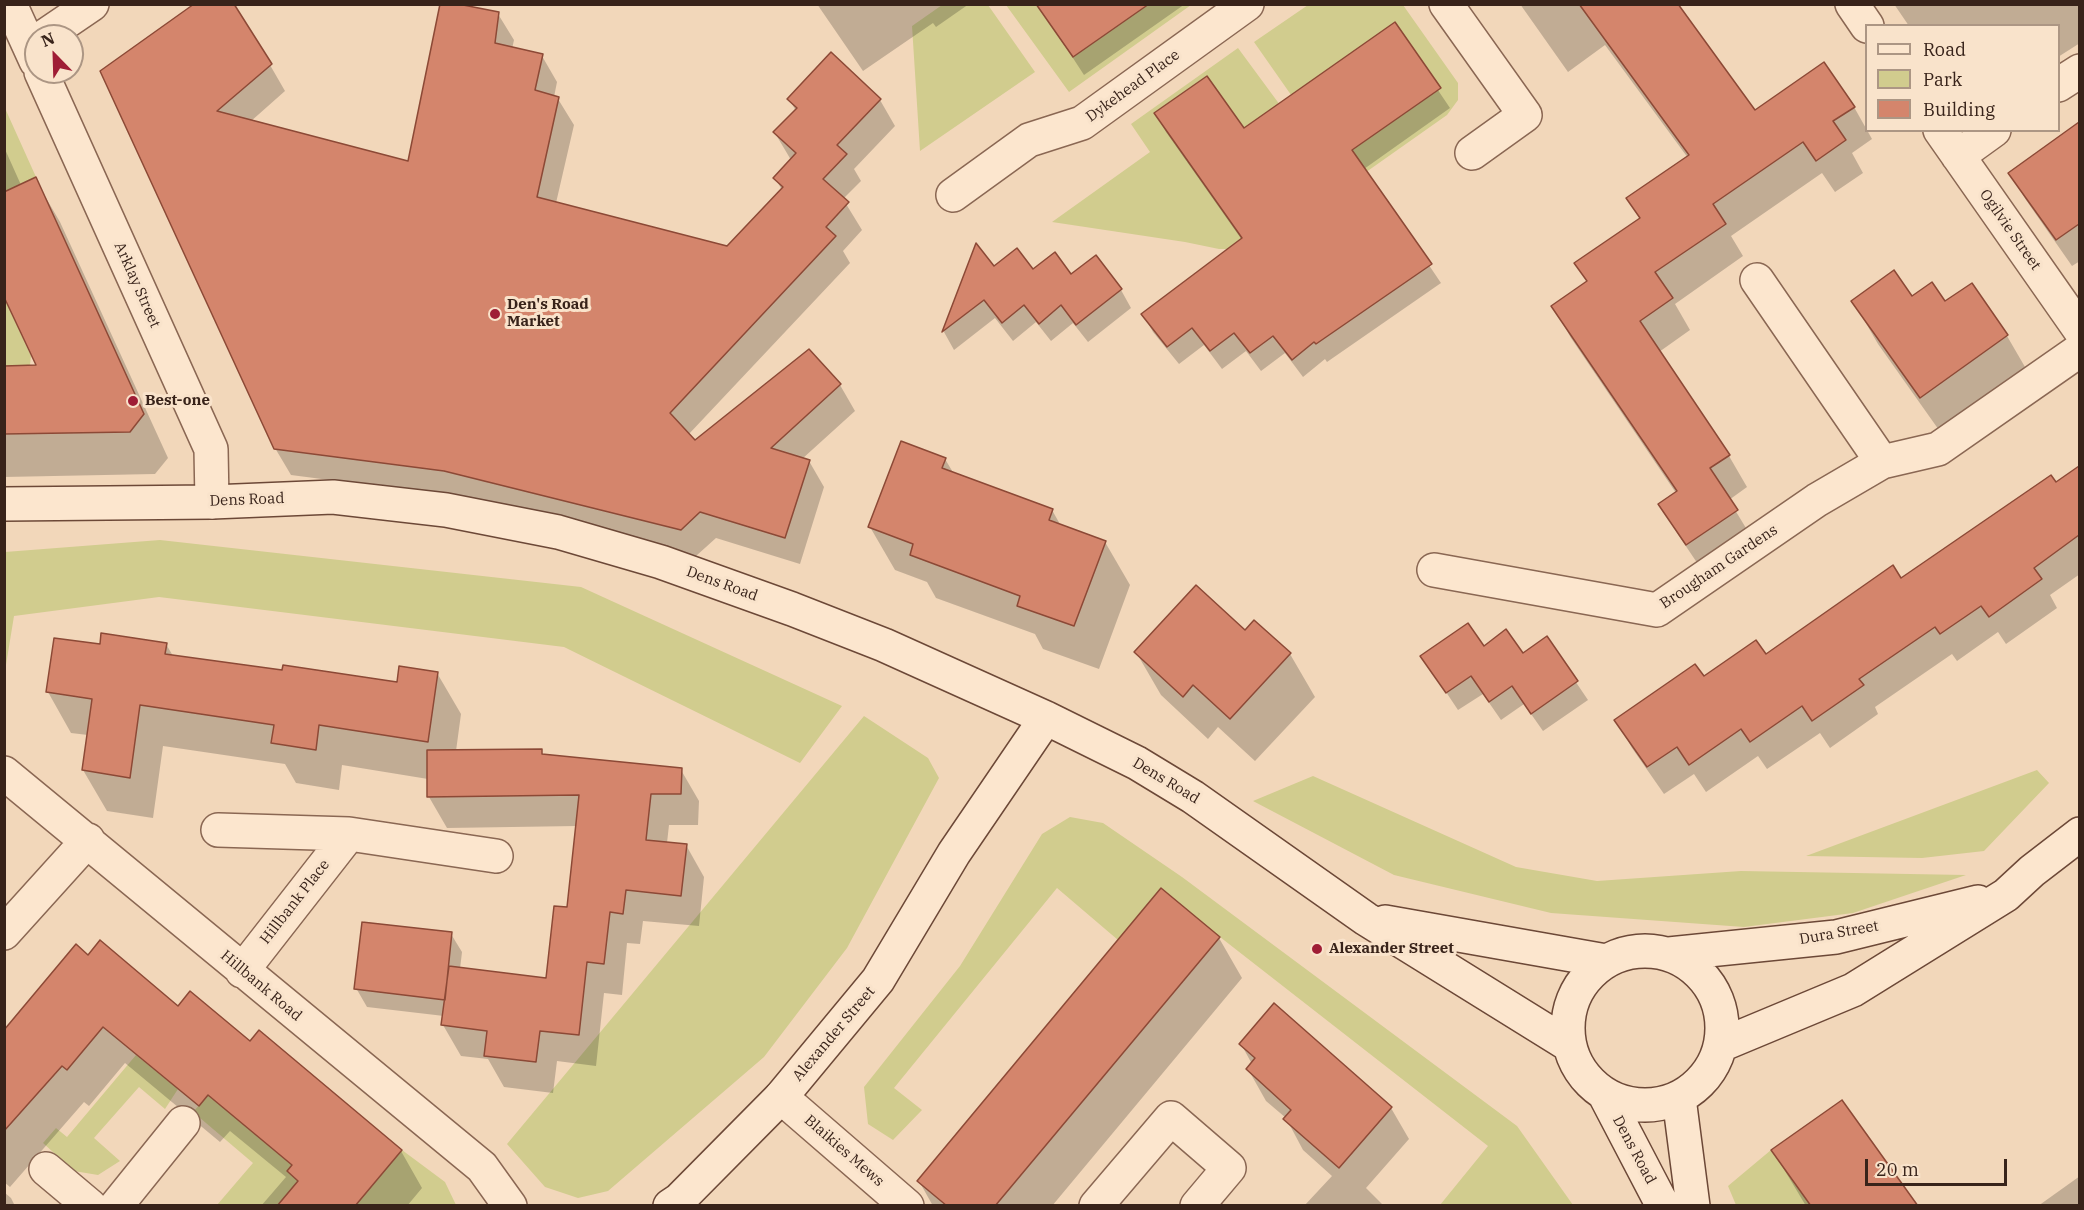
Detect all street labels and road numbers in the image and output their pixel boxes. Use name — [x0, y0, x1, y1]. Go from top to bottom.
street label: Dykehead Place — [1083, 46, 1183, 126]
street label: Ogilvie Street — [1976, 186, 2044, 274]
street label: Arklay Street — [110, 239, 164, 331]
street label: Dens Road — [209, 490, 285, 510]
street label: Brougham Gardens — [1657, 521, 1781, 613]
street label: Dens Road — [684, 563, 760, 605]
street label: Dens Road — [1129, 754, 1203, 808]
street label: Hillbank Place — [256, 856, 334, 948]
street label: Dura Street — [1798, 917, 1880, 949]
street label: Hillbank Road — [217, 947, 305, 1025]
street label: Alexander Street — [789, 983, 879, 1085]
street label: Blaikies Mews — [800, 1111, 888, 1191]
street label: Dens Road — [1608, 1113, 1660, 1187]

